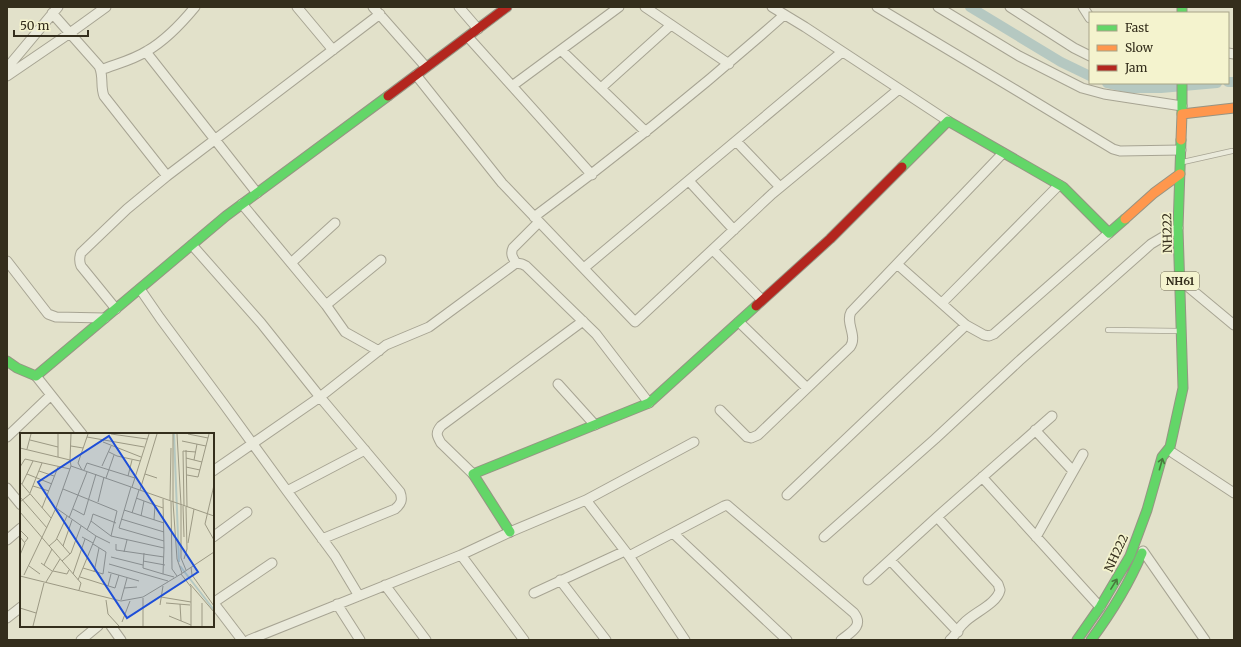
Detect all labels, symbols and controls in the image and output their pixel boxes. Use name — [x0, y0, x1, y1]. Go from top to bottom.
scale bar — [14, 12, 88, 38]
legend — [1089, 12, 1229, 84]
text: 50 m — [20, 18, 49, 33]
text: Fast — [1125, 20, 1149, 35]
text: Slow — [1125, 40, 1154, 55]
text: Jam — [1124, 60, 1148, 75]
street label: NH222 — [1159, 213, 1175, 253]
road number: NH61 — [1161, 272, 1199, 290]
inset map — [20, 433, 214, 627]
one-way arrow — [1157, 457, 1165, 470]
street label: NH222 — [1101, 532, 1131, 574]
one-way arrow — [1111, 578, 1119, 590]

